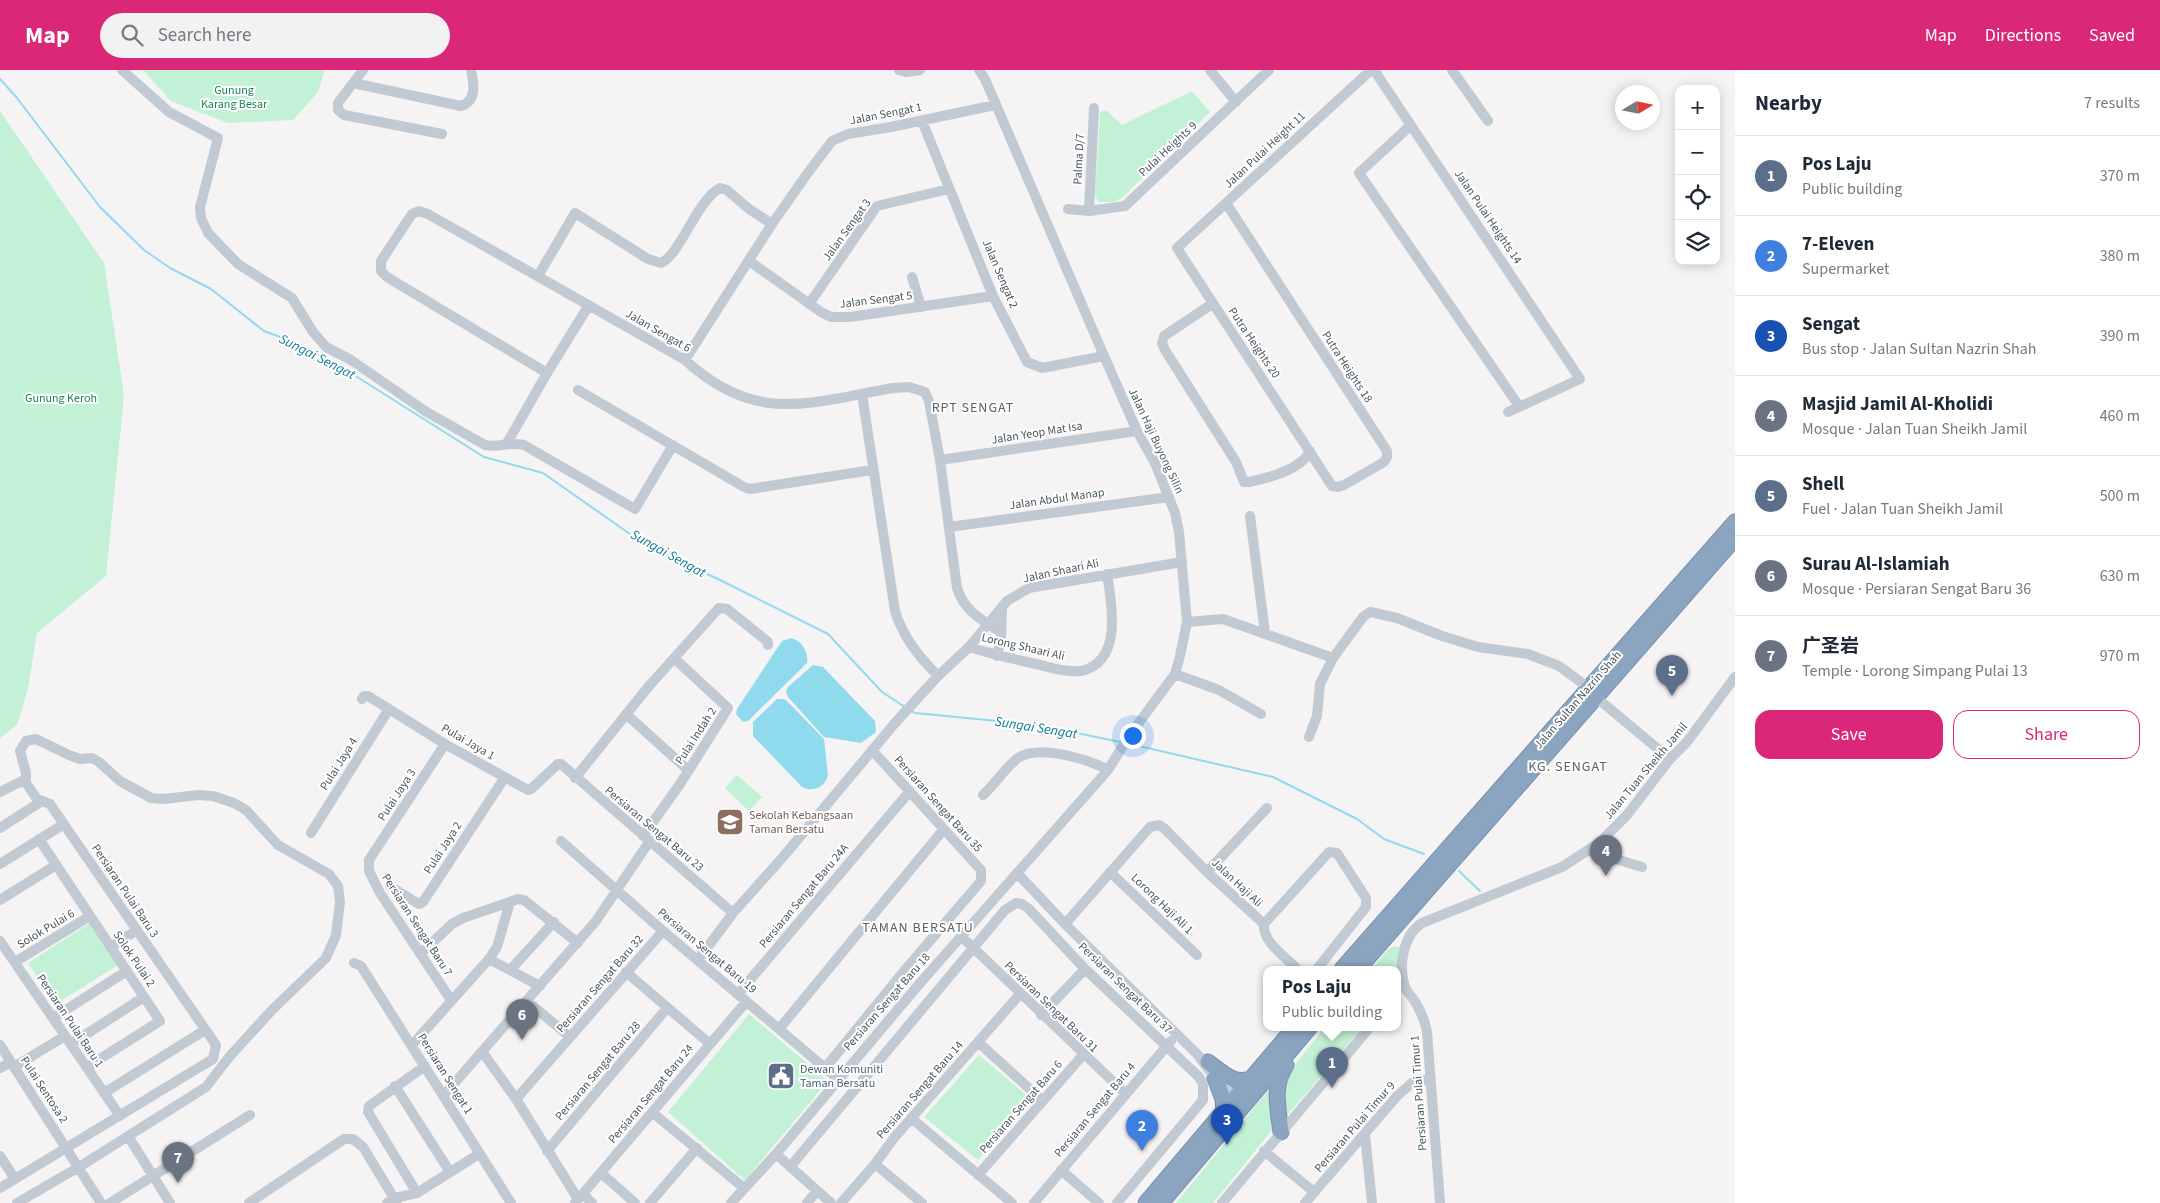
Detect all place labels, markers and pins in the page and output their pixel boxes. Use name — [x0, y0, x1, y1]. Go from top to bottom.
pin: 5 — [1656, 655, 1688, 696]
school or university icon: Sekolah Kebangsaan Taman Bersatu — [715, 807, 745, 837]
place label: Sekolah Kebangsaan Taman Bersatu — [749, 807, 853, 838]
pin: 4 — [1590, 835, 1622, 876]
pin: 6 — [506, 999, 538, 1040]
pin: 1 — [1316, 1047, 1348, 1088]
public building icon: Dewan Komuniti Taman Bersatu — [766, 1061, 796, 1091]
place label: Dewan Komuniti Taman Bersatu — [800, 1061, 883, 1092]
pin: 3 — [1211, 1104, 1243, 1145]
pin: 2 — [1126, 1110, 1158, 1151]
pin: 7 — [162, 1142, 194, 1183]

